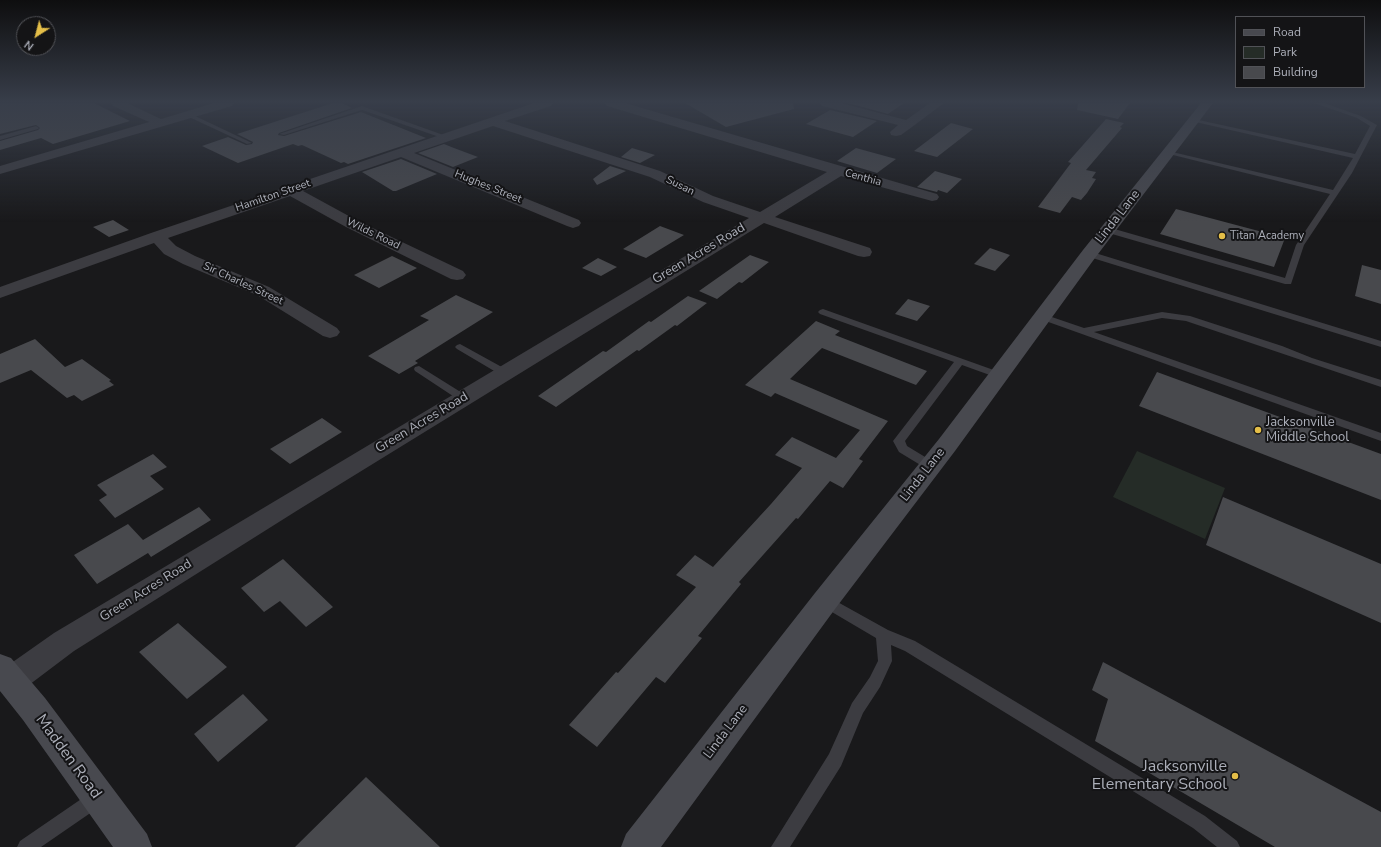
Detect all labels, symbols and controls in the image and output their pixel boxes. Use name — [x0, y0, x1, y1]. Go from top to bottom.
north arrow — [16, 16, 56, 56]
legend — [1235, 16, 1365, 88]
text: Road — [1273, 24, 1301, 40]
text: N — [22, 37, 37, 54]
text: Park — [1273, 44, 1297, 60]
text: Building — [1273, 64, 1318, 80]
street label: Centhia — [843, 167, 883, 189]
street label: Hughes Street — [453, 168, 523, 206]
street label: Susan — [663, 173, 697, 199]
street label: Hamilton Street — [234, 177, 312, 215]
street label: Linda Lane — [1092, 187, 1144, 247]
street label: Wilds Road — [344, 215, 402, 253]
street label: Green Acres Road — [650, 220, 748, 288]
place label: Titan Academy — [1230, 229, 1304, 243]
marker: Titan Academy — [1217, 231, 1227, 241]
street label: Sir Charles Street — [201, 260, 285, 308]
street label: Green Acres Road — [373, 389, 471, 457]
place label: Jacksonville Middle School — [1266, 415, 1349, 446]
marker: Jacksonville Middle School — [1253, 425, 1263, 435]
street label: Linda Lane — [897, 445, 949, 505]
street label: Green Acres Road — [97, 556, 195, 626]
street label: Linda Lane — [701, 702, 751, 762]
street label: Madden Road — [31, 711, 105, 803]
place label: Jacksonville Elementary School — [1092, 757, 1227, 795]
marker: Jacksonville Elementary School — [1230, 771, 1240, 781]

